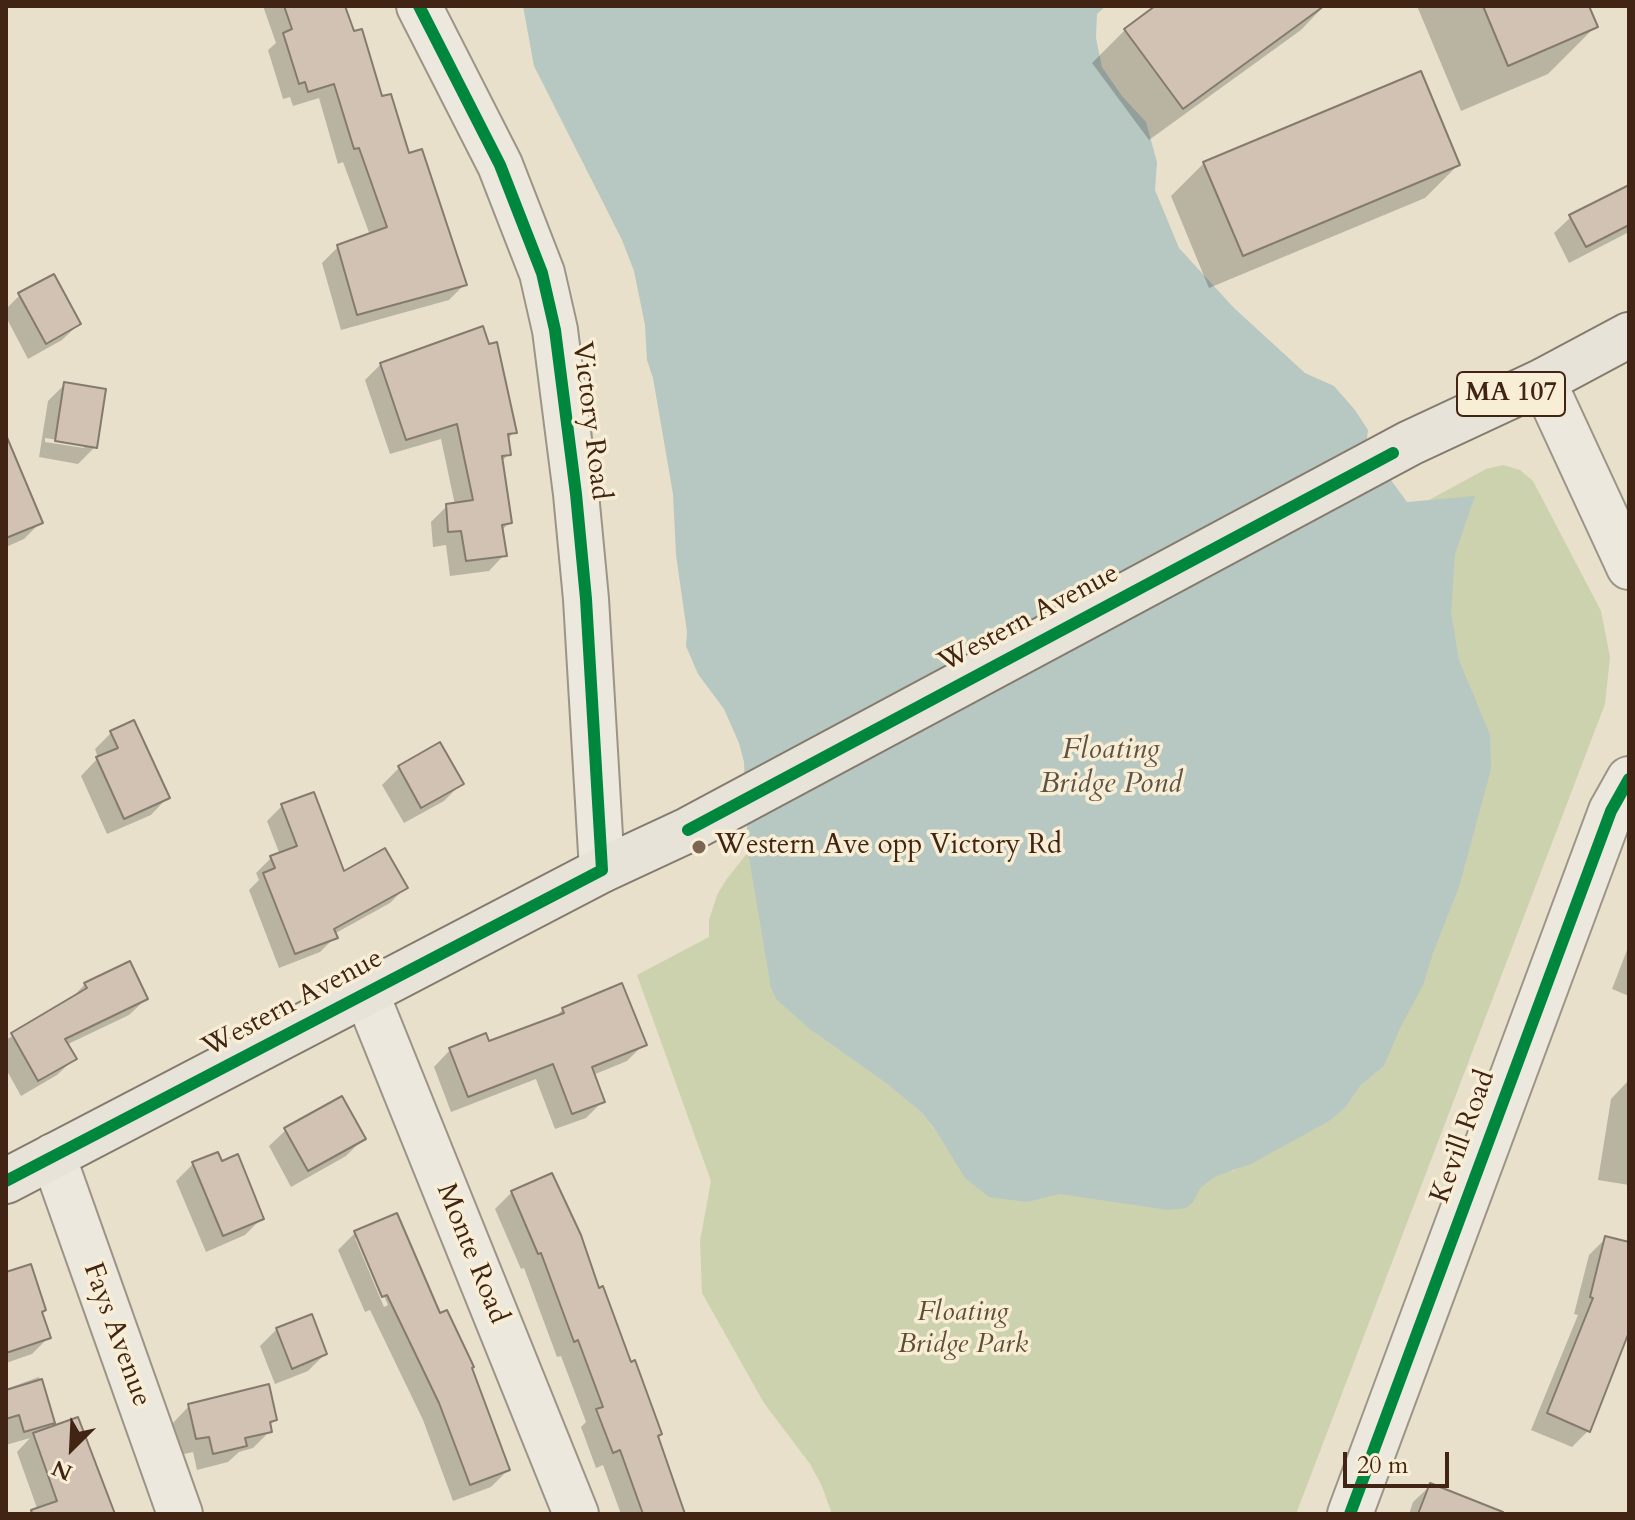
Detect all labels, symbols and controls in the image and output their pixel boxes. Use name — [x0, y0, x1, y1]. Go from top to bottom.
street label: Victory Road — [564, 340, 616, 502]
road number: MA 107 — [1457, 372, 1565, 416]
street label: Western Avenue — [933, 557, 1125, 681]
water label: Floating Bridge Pond — [1040, 733, 1182, 804]
place label: Western Ave opp Victory Rd — [715, 830, 1062, 864]
marker: Western Ave opp Victory Rd — [690, 838, 708, 856]
street label: Western Avenue — [197, 942, 389, 1066]
street label: Kevill Road — [1424, 1066, 1504, 1208]
street label: Monte Road — [428, 1179, 514, 1329]
street label: Fays Avenue — [74, 1259, 158, 1411]
park label: Floating Bridge Park — [898, 1297, 1028, 1363]
north arrow — [32, 1408, 112, 1488]
scale bar — [1347, 1436, 1453, 1486]
text: 20 m — [1357, 1449, 1408, 1482]
text: N — [47, 1452, 77, 1488]

